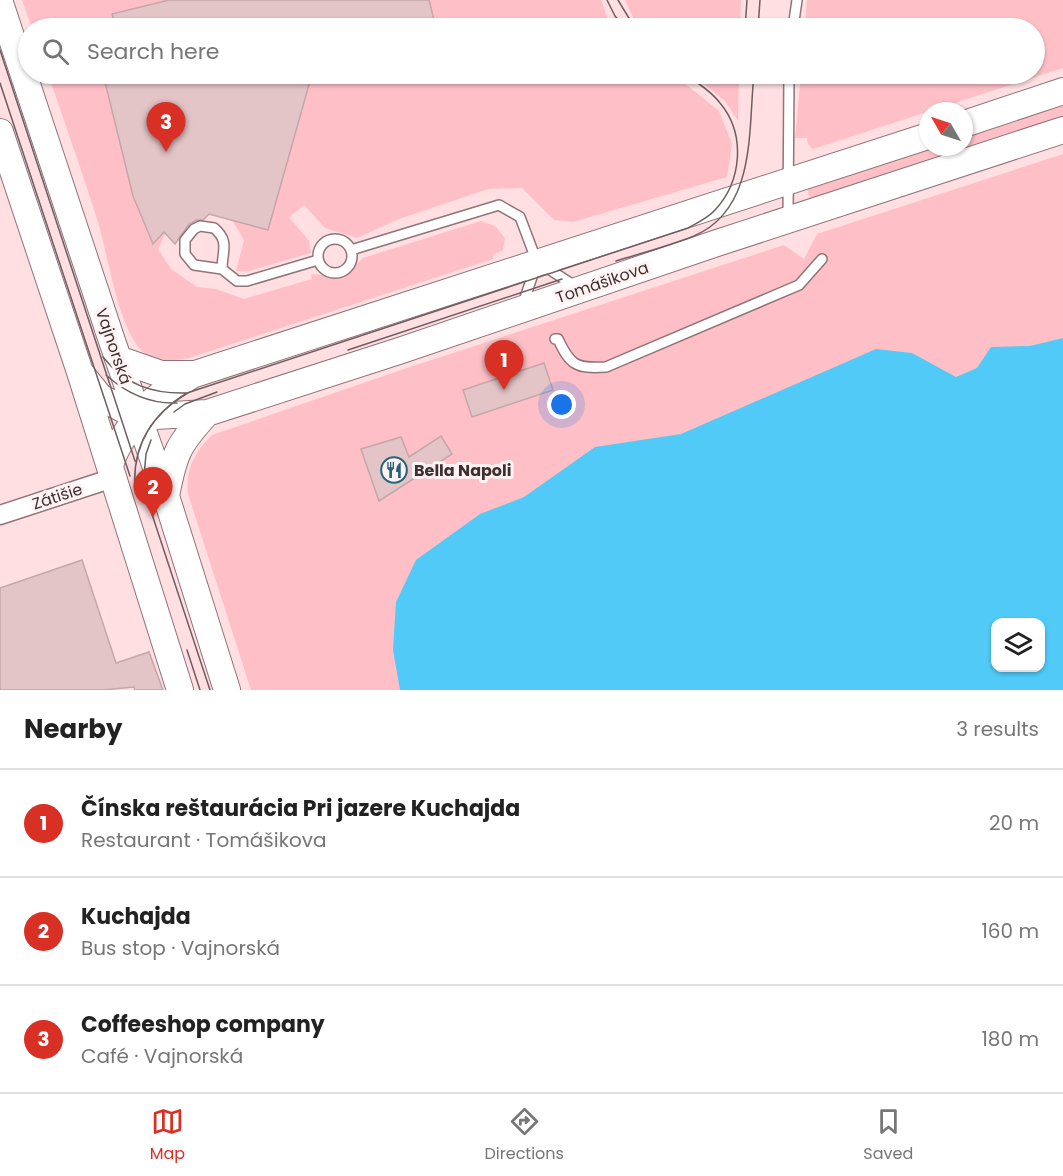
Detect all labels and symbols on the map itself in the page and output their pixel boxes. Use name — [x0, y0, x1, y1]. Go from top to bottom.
pin: 3 — [146, 102, 186, 152]
north arrow — [919, 102, 973, 156]
street label: Tomášikova — [553, 256, 652, 309]
street label: Vajnorská — [90, 305, 137, 387]
pin: 1 — [484, 340, 524, 390]
your location — [547, 390, 576, 419]
restaurant icon: Bella Napoli — [379, 455, 409, 485]
place label: Bella Napoli — [414, 459, 512, 482]
pin: 2 — [134, 468, 172, 517]
street label: Zátišie — [29, 478, 85, 515]

